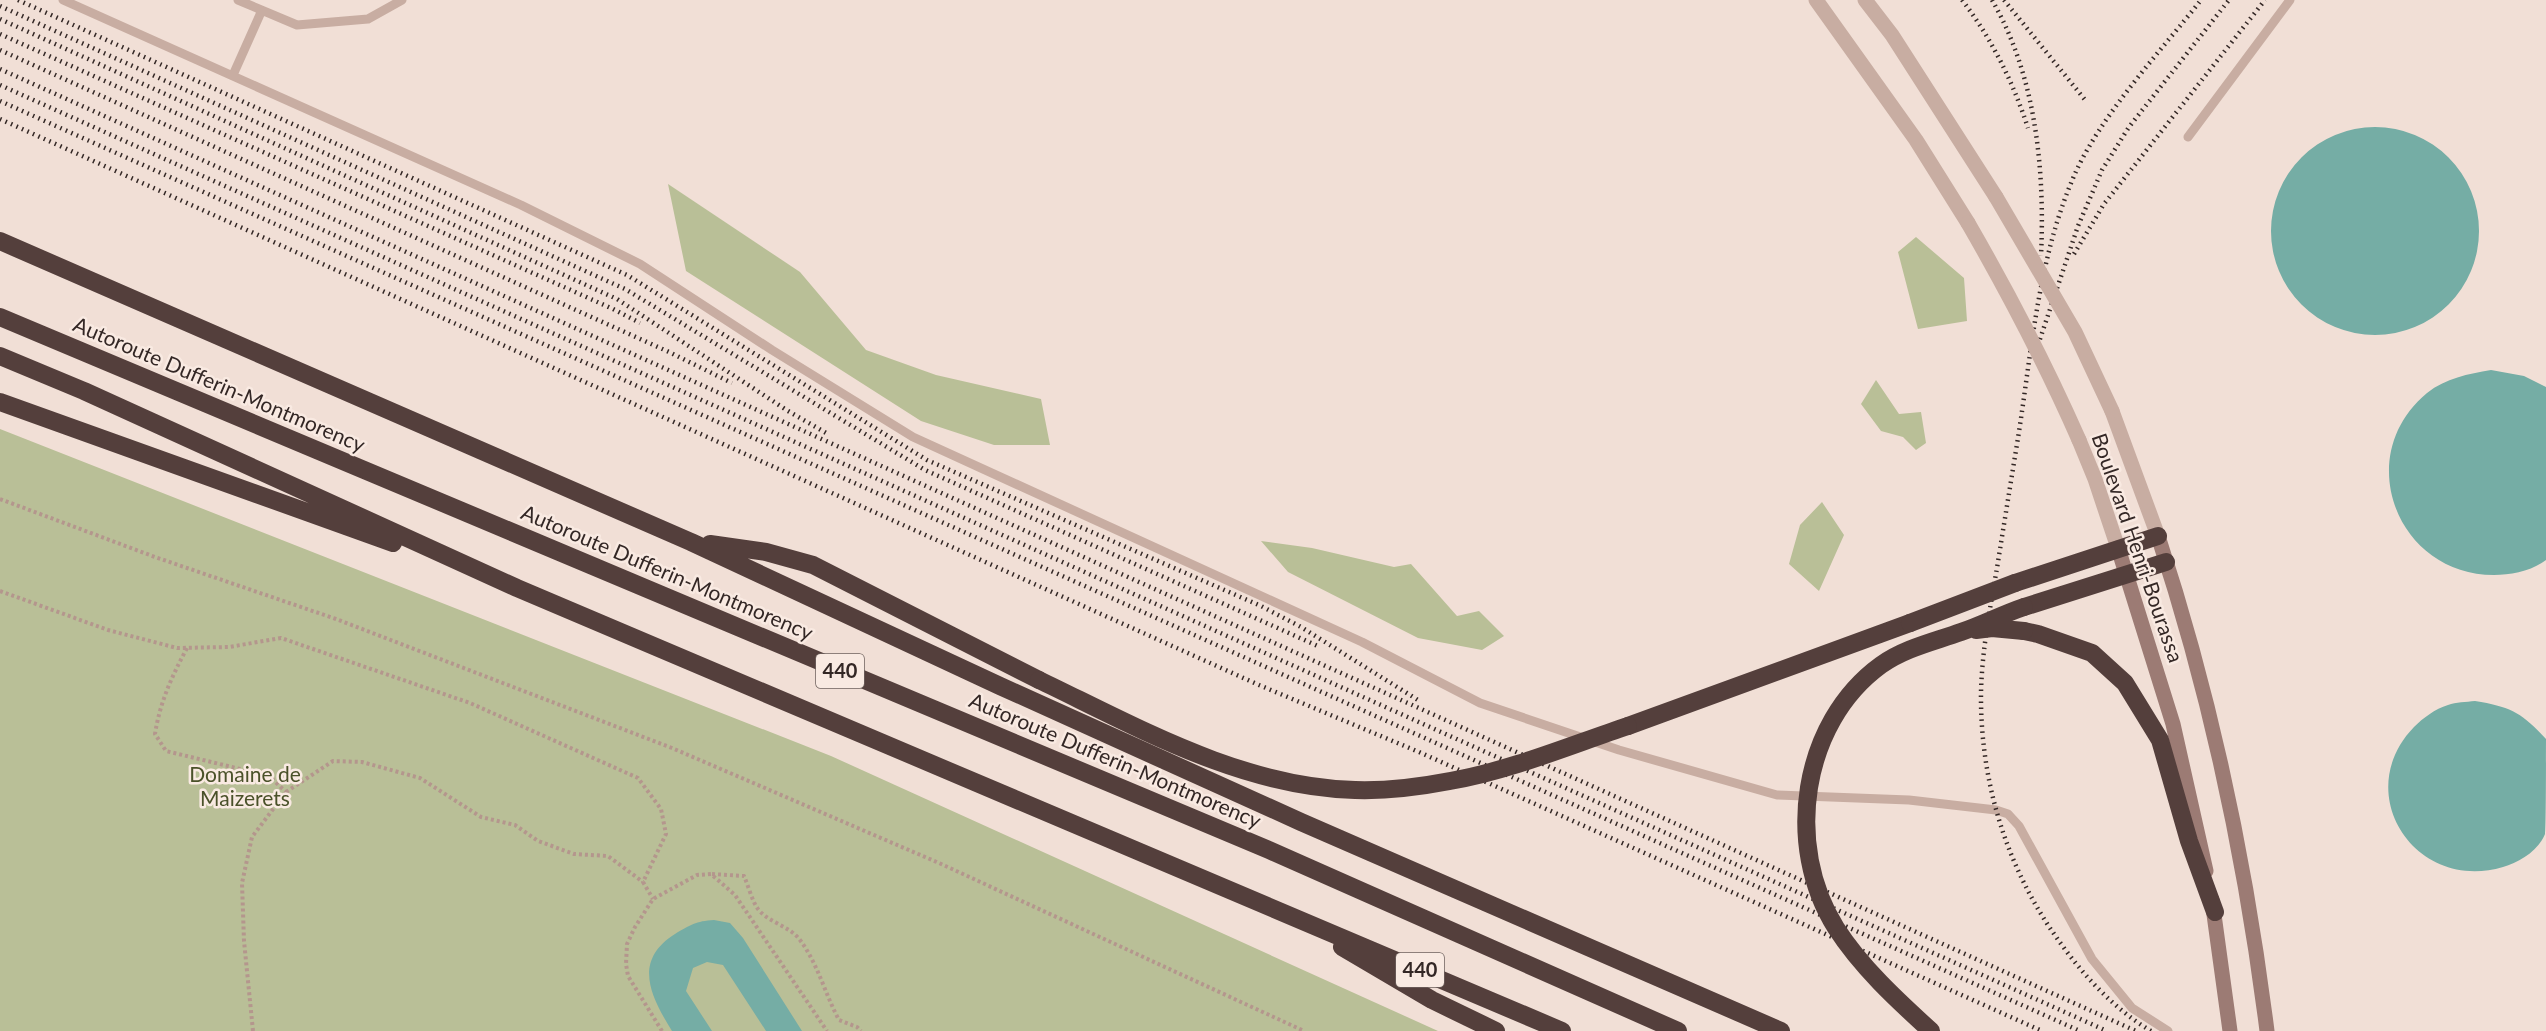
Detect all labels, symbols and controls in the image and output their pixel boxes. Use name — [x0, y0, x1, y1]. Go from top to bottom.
street label: Autoroute Dufferin-Montmorency — [70, 311, 369, 457]
street label: Boulevard Henri-Bourassa — [2087, 430, 2189, 665]
street label: Autoroute Dufferin-Montmorency — [518, 499, 817, 645]
road number: 440 — [816, 654, 864, 688]
street label: Autoroute Dufferin-Montmorency — [966, 687, 1265, 833]
park label: Domaine de Maizerets — [189, 761, 301, 810]
road number: 440 — [1396, 953, 1444, 987]

